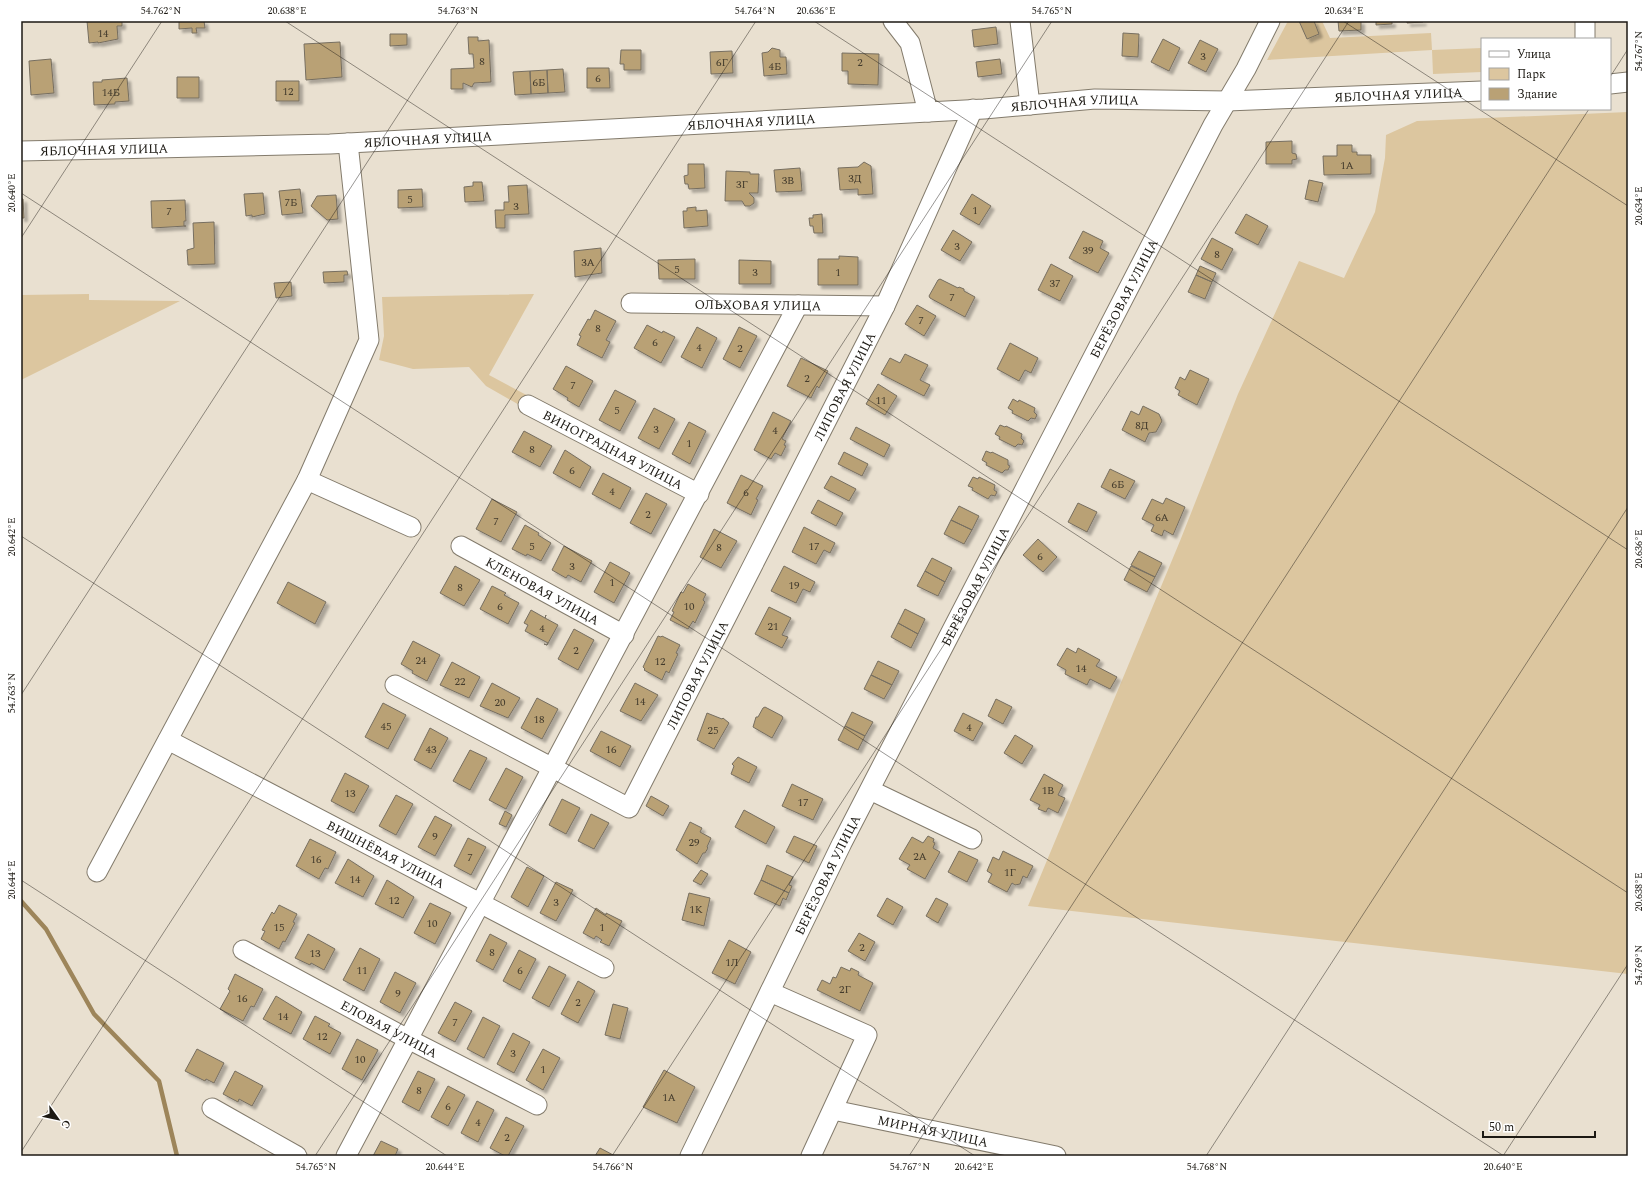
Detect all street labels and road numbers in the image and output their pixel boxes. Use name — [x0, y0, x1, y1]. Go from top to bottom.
street label: ЯБЛОЧНАЯ УЛИЦА — [1334, 83, 1463, 108]
street label: ЯБЛОЧНАЯ УЛИЦА — [1010, 90, 1139, 118]
street label: ЯБЛОЧНАЯ УЛИЦА — [687, 109, 816, 136]
street label: ЯБЛОЧНАЯ УЛИЦА — [363, 126, 493, 153]
street label: ЯБЛОЧНАЯ УЛИЦА — [40, 139, 169, 162]
street label: БЕРЁЗОВАЯ УЛИЦА — [1085, 235, 1164, 362]
street label: ОЛЬХОВАЯ УЛИЦА — [694, 295, 822, 316]
street label: ЛИПОВАЯ УЛИЦА — [809, 328, 881, 444]
street label: ВИНОГРАДНАЯ УЛИЦА — [539, 405, 687, 495]
street label: БЕРЁЗОВАЯ УЛИЦА — [936, 523, 1015, 650]
street label: КЛЕНОВАЯ УЛИЦА — [482, 552, 603, 631]
street label: ЛИПОВАЯ УЛИЦА — [662, 617, 734, 733]
street label: БЕРЁЗОВАЯ УЛИЦА — [790, 811, 866, 939]
street label: ВИШНЁВАЯ УЛИЦА — [323, 816, 448, 894]
street label: ЕЛОВАЯ УЛИЦА — [337, 995, 441, 1064]
street label: МИРНАЯ УЛИЦА — [875, 1110, 990, 1153]

